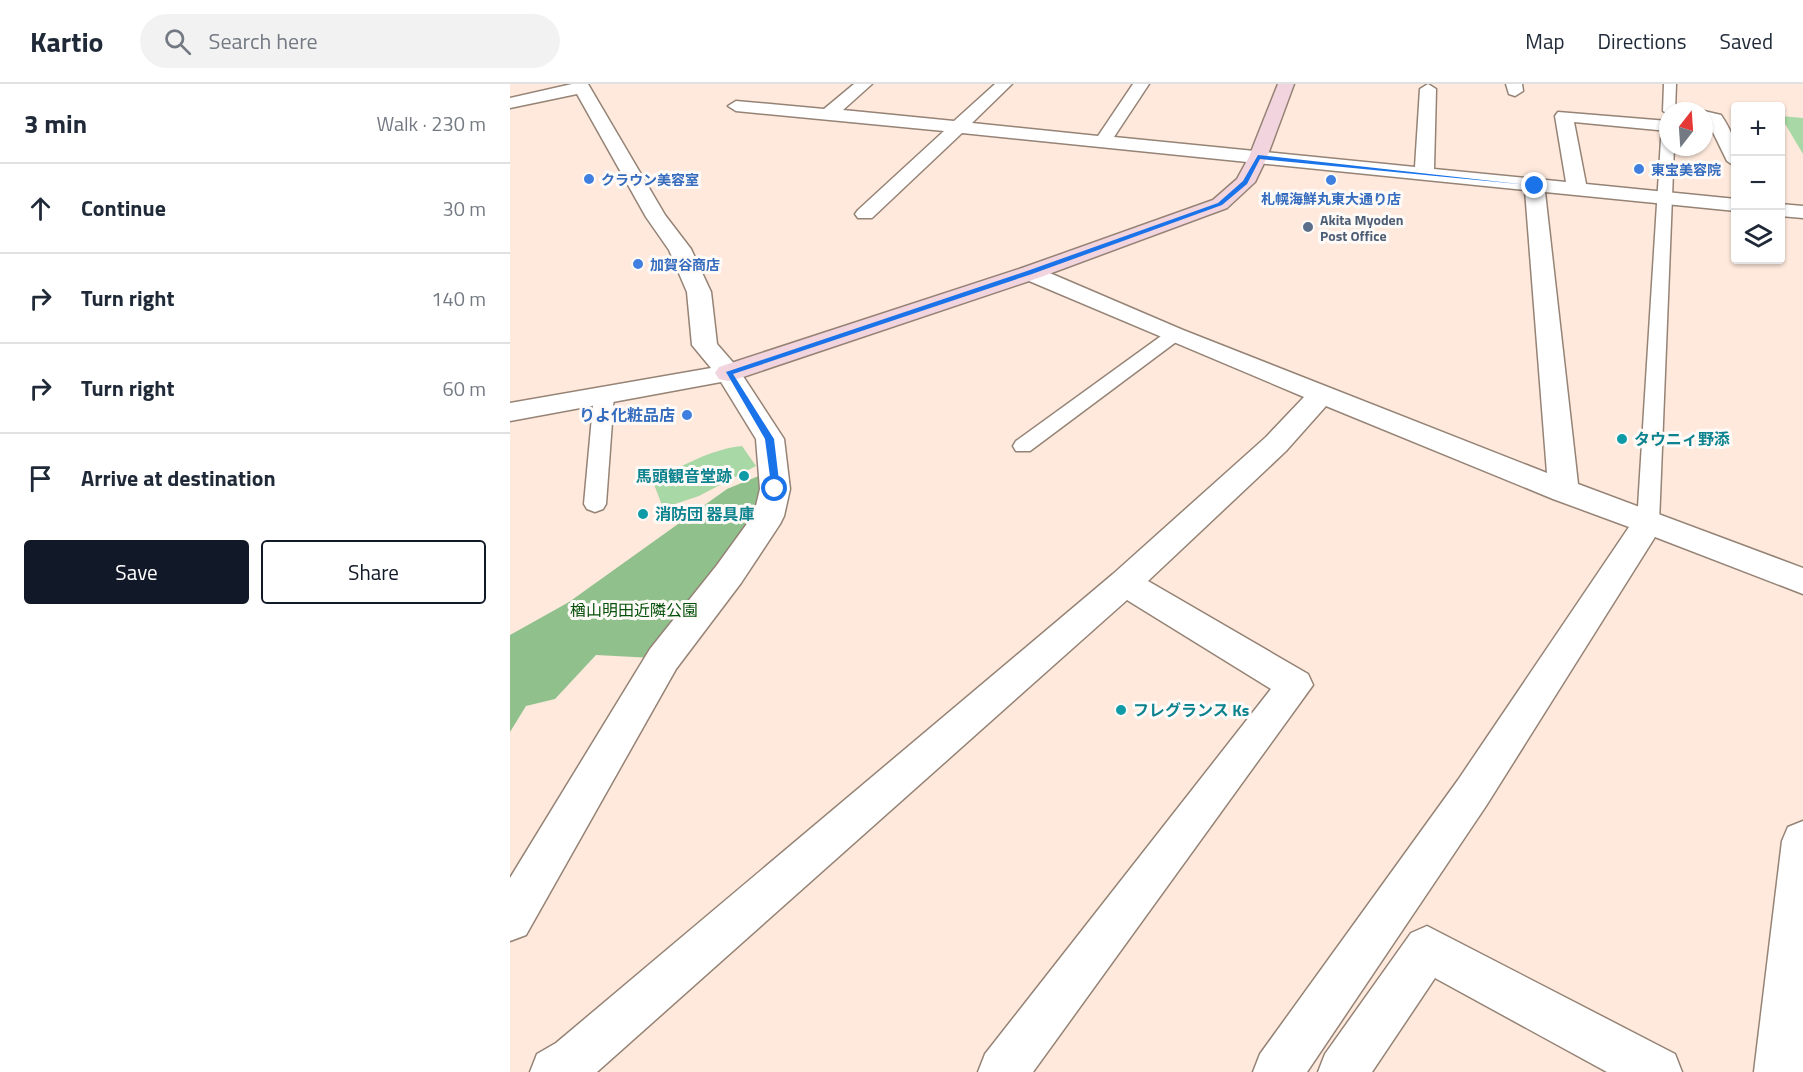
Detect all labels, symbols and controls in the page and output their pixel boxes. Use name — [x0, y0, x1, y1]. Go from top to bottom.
search box — [140, 14, 560, 68]
text: Kartio — [30, 20, 104, 63]
text: Search here — [209, 24, 318, 58]
icon: search — [161, 25, 194, 58]
text: Map — [1525, 25, 1565, 57]
text: Directions — [1598, 25, 1687, 57]
text: Saved — [1720, 25, 1773, 57]
north arrow — [1659, 102, 1713, 156]
map controls — [1731, 102, 1785, 264]
button: + — [1731, 102, 1785, 156]
text: 3 min — [24, 104, 87, 143]
text: Walk · 230 m — [377, 108, 486, 139]
button: − — [1731, 156, 1785, 210]
place label: 東宝美容院 — [1651, 159, 1721, 180]
marker: 東宝美容院 — [1632, 162, 1646, 176]
place label: クラウン美容室 — [601, 169, 699, 190]
marker: クラウン美容室 — [582, 172, 596, 186]
route end — [1521, 172, 1547, 198]
marker: 札幌海鮮丸東大通り店 — [1324, 173, 1338, 187]
place label: 札幌海鮮丸東大通り店 — [1261, 188, 1401, 209]
text: Continue — [81, 191, 166, 225]
icon: ahead — [24, 192, 57, 225]
text: 30 m — [442, 193, 486, 224]
place label: Akita Myoden Post Office — [1320, 209, 1404, 246]
button: layers — [1731, 210, 1785, 264]
marker: Akita Myoden Post Office — [1301, 220, 1315, 234]
place label: 加賀谷商店 — [650, 254, 720, 275]
marker: 加賀谷商店 — [631, 257, 645, 271]
text: Turn right — [81, 281, 175, 315]
icon: right — [24, 282, 57, 315]
text: 140 m — [431, 283, 486, 314]
text: Turn right — [81, 371, 175, 405]
icon: right — [24, 372, 57, 405]
text: 60 m — [442, 373, 486, 404]
place label: りよ化粧品店 — [579, 403, 675, 427]
marker: りよ化粧品店 — [680, 408, 694, 422]
place label: タウニィ野添 — [1634, 427, 1730, 451]
marker: タウニィ野添 — [1615, 432, 1629, 446]
text: Arrive at destination — [81, 461, 276, 495]
icon: arrive — [24, 462, 57, 495]
place label: 馬頭観音堂跡 — [636, 464, 732, 488]
marker: 馬頭観音堂跡 — [737, 469, 751, 483]
route start — [761, 475, 787, 501]
place label: 消防団 器具庫 — [655, 502, 755, 526]
marker: 消防団 器具庫 — [636, 507, 650, 521]
button: Save — [24, 540, 249, 604]
button: Share — [261, 540, 486, 604]
park label: 楢山明田近隣公園 — [570, 598, 698, 622]
place label: フレグランス Ks — [1133, 698, 1249, 722]
marker: フレグランス Ks — [1114, 703, 1128, 717]

